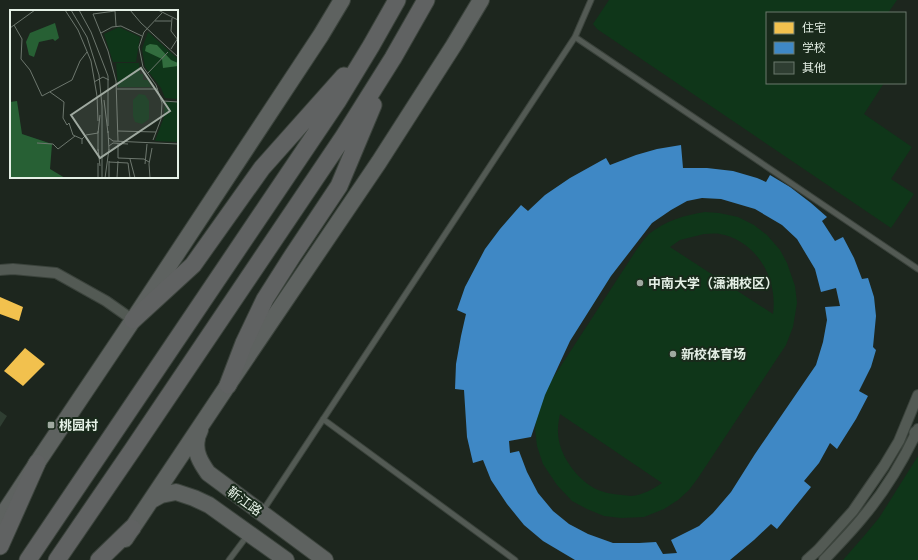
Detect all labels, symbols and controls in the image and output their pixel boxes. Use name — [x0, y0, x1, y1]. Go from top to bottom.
inset map — [10, 10, 178, 178]
legend — [766, 12, 906, 84]
text: 住宅 — [802, 20, 826, 35]
text: 学校 — [802, 40, 826, 55]
text: 其他 — [802, 60, 826, 75]
place label: 中南大学（潇湘校区） — [648, 275, 778, 291]
marker: 中南大学（潇湘校区） — [635, 278, 645, 288]
place label: 新校体育场 — [681, 346, 746, 362]
marker: 新校体育场 — [668, 349, 678, 359]
place label: 桃园村 — [59, 417, 98, 433]
marker: 桃园村 — [46, 420, 56, 430]
street label: 靳江路 — [225, 483, 265, 519]

